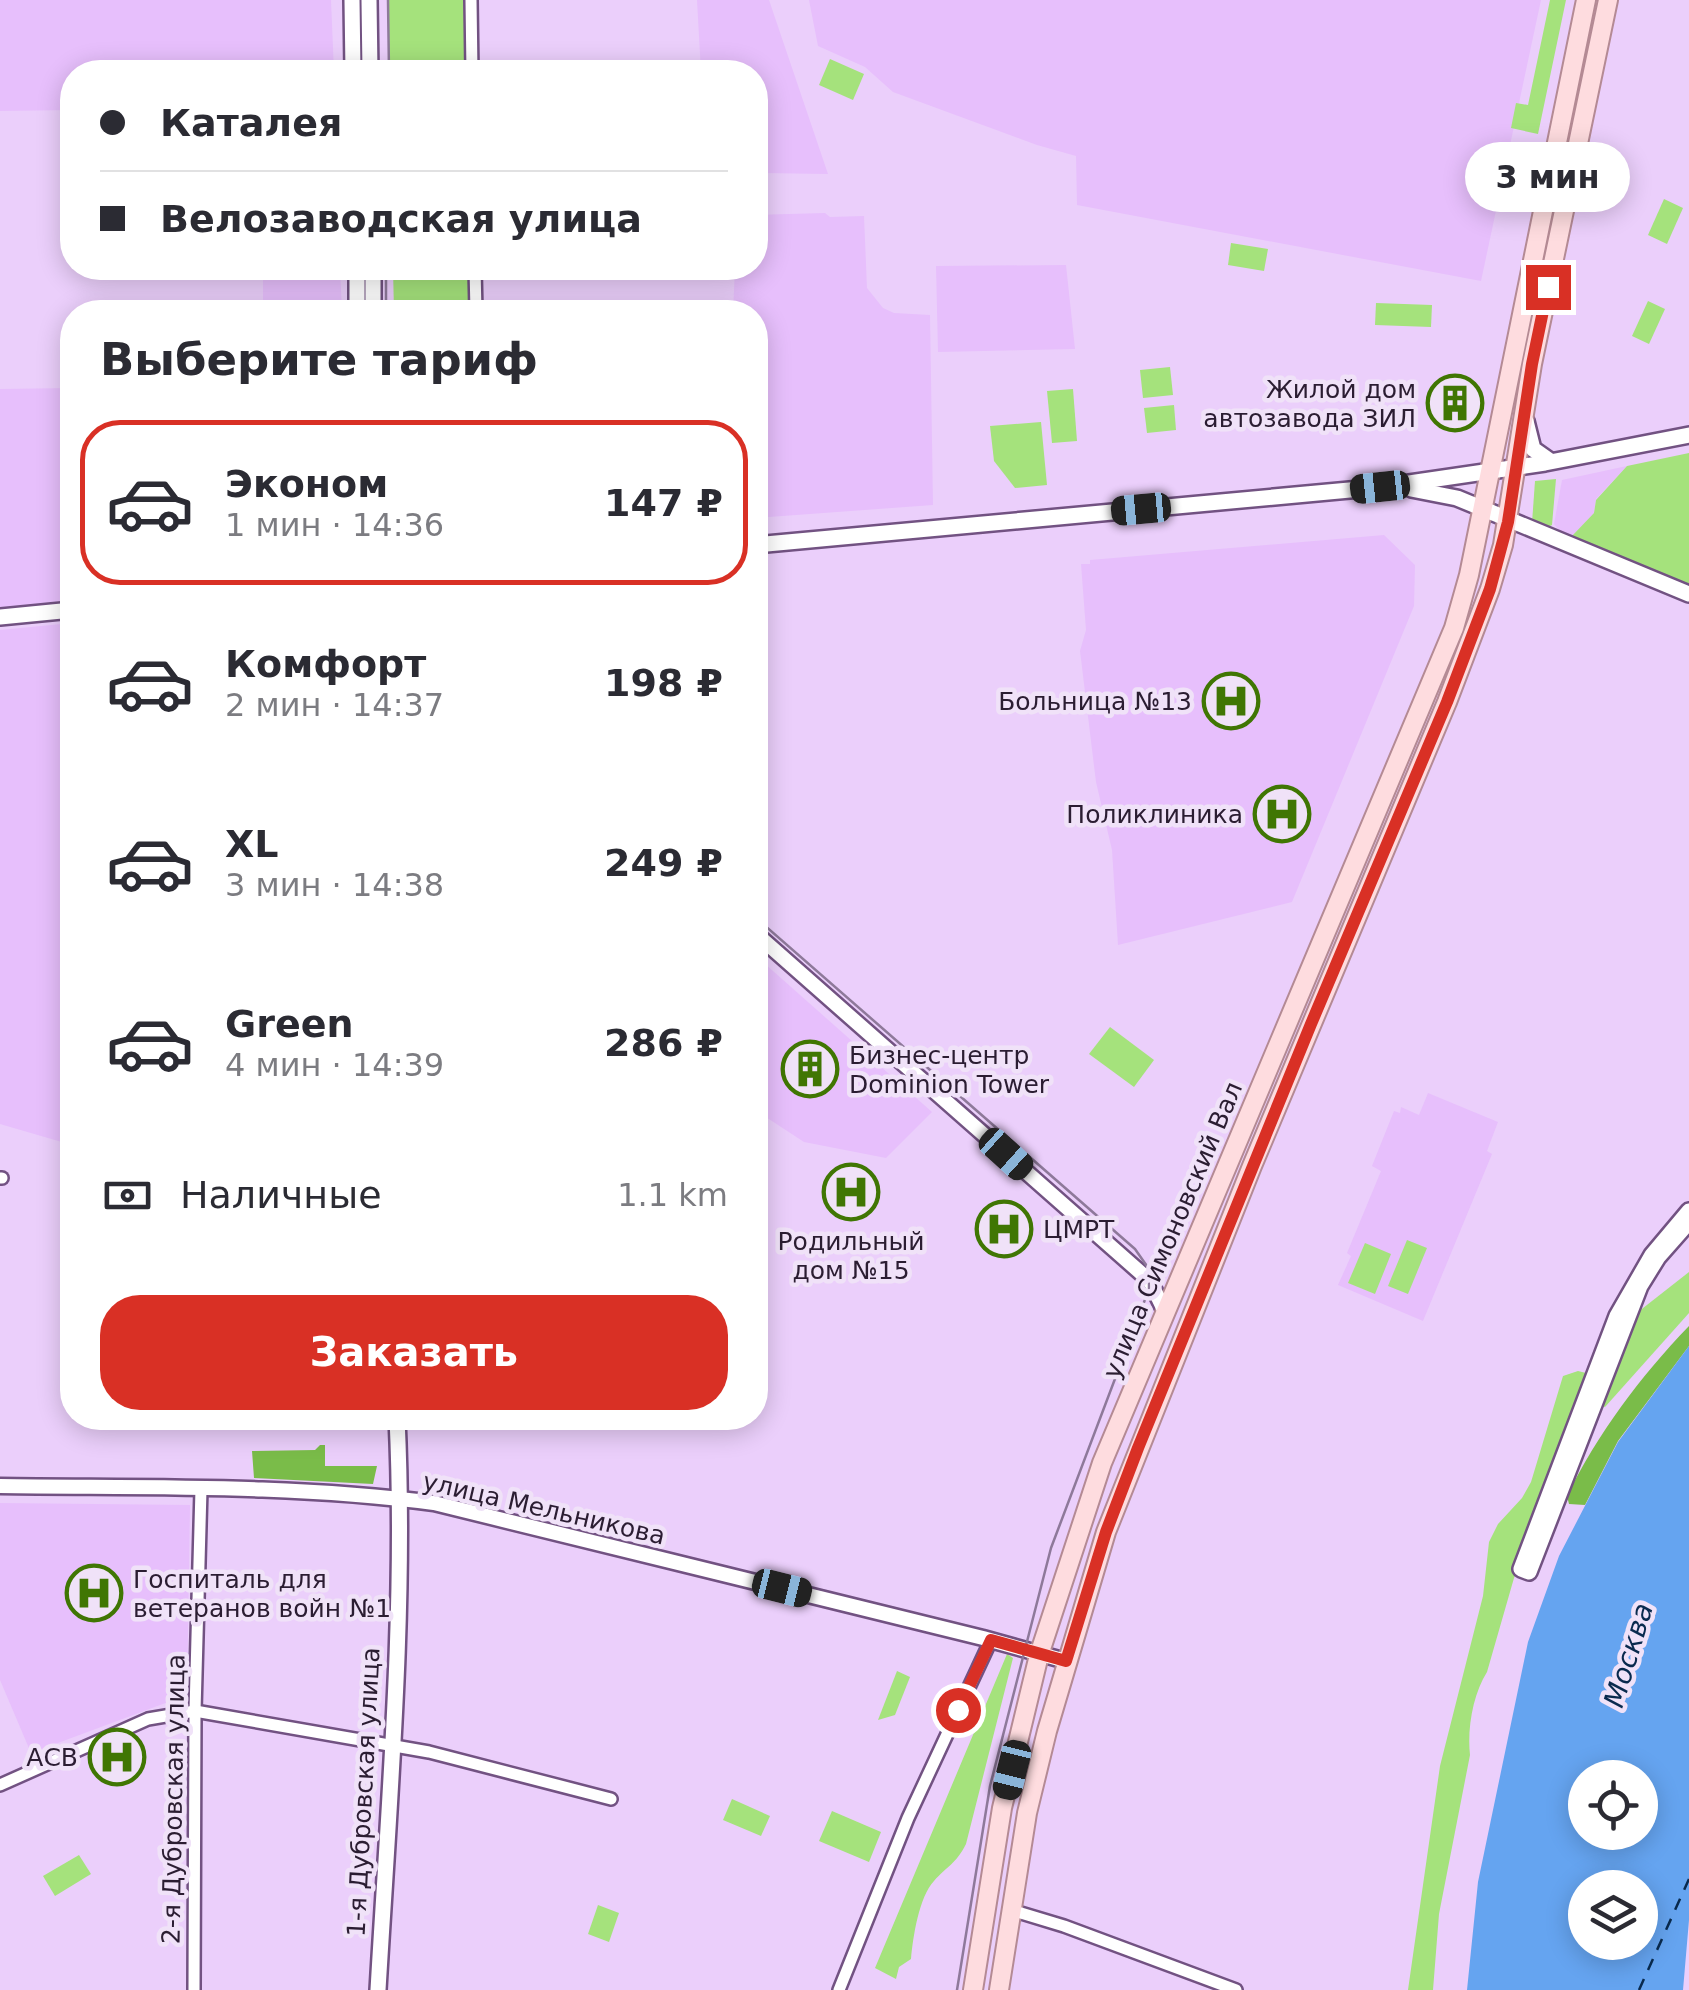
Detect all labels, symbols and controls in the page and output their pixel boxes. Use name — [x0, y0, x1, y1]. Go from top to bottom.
text: Каталея — [160, 101, 342, 145]
callout: 3 мин — [1466, 142, 1630, 212]
text: 3 мин — [1495, 158, 1600, 196]
text: Велозаводская улица — [160, 197, 642, 241]
route end — [1526, 265, 1571, 310]
text: Выберите тариф — [100, 333, 538, 386]
building icon: Жилой дом автозавода ЗИЛ — [1425, 373, 1485, 433]
place label: Жилой дом автозавода ЗИЛ — [1203, 375, 1416, 433]
icon: car — [105, 458, 195, 548]
text: Эконом — [225, 462, 388, 506]
car — [1349, 469, 1411, 505]
text: 147 ₽ — [604, 481, 723, 525]
car — [1110, 491, 1172, 527]
text: 1 мин · 14:36 — [225, 506, 444, 544]
icon: car — [105, 638, 195, 728]
text: Комфорт — [225, 642, 426, 686]
text: 198 ₽ — [604, 661, 723, 705]
hospital icon: Больница №13 — [1201, 671, 1261, 731]
text: 2 мин · 14:37 — [225, 686, 444, 724]
place label: Больница №13 — [998, 687, 1192, 716]
hospital icon: Поликлиника — [1252, 784, 1312, 844]
place label: Поликлиника — [1066, 800, 1243, 829]
icon: car — [105, 818, 195, 908]
text: XL — [225, 822, 279, 866]
text: 249 ₽ — [604, 841, 723, 885]
text: 3 мин · 14:38 — [225, 866, 444, 904]
icon: car — [105, 998, 195, 1088]
text: Green — [225, 1002, 354, 1046]
text: 286 ₽ — [604, 1021, 723, 1065]
building icon: Бизнес-центр Dominion Tower — [780, 1039, 840, 1099]
place label: Бизнес-центр Dominion Tower — [849, 1041, 1050, 1099]
text: 4 мин · 14:39 — [225, 1046, 444, 1084]
street label: улица Симоновский Вал — [1097, 1078, 1248, 1383]
car — [974, 1123, 1038, 1185]
hospital icon: Родильный дом №15 — [821, 1162, 881, 1222]
icon: cash — [100, 1168, 155, 1223]
text: Наличные — [180, 1173, 382, 1217]
text: 1.1 km — [617, 1176, 728, 1214]
hospital icon: ЦМРТ — [974, 1199, 1034, 1259]
place label: ЦМРТ — [1043, 1215, 1115, 1244]
place label: Родильный дом №15 — [778, 1227, 924, 1285]
button: Заказать — [100, 1295, 728, 1410]
street label: улица Мельникова — [420, 1466, 668, 1551]
hospital icon: Госпиталь для ветеранов войн №1 — [64, 1563, 124, 1623]
place label: Госпиталь для ветеранов войн №1 — [133, 1565, 391, 1623]
car — [749, 1566, 815, 1610]
water label: Москва — [1597, 1599, 1660, 1711]
street label: 1-я Дубровская улица — [341, 1646, 386, 1938]
street label: 2-я Дубровская улица — [156, 1654, 191, 1944]
route start — [936, 1688, 981, 1733]
hospital icon: АСВ — [87, 1727, 147, 1787]
car — [990, 1737, 1034, 1803]
place label: АСВ — [26, 1743, 78, 1772]
map controls — [1568, 1760, 1658, 1960]
button: locate — [1568, 1760, 1658, 1850]
button: layers — [1568, 1870, 1658, 1960]

